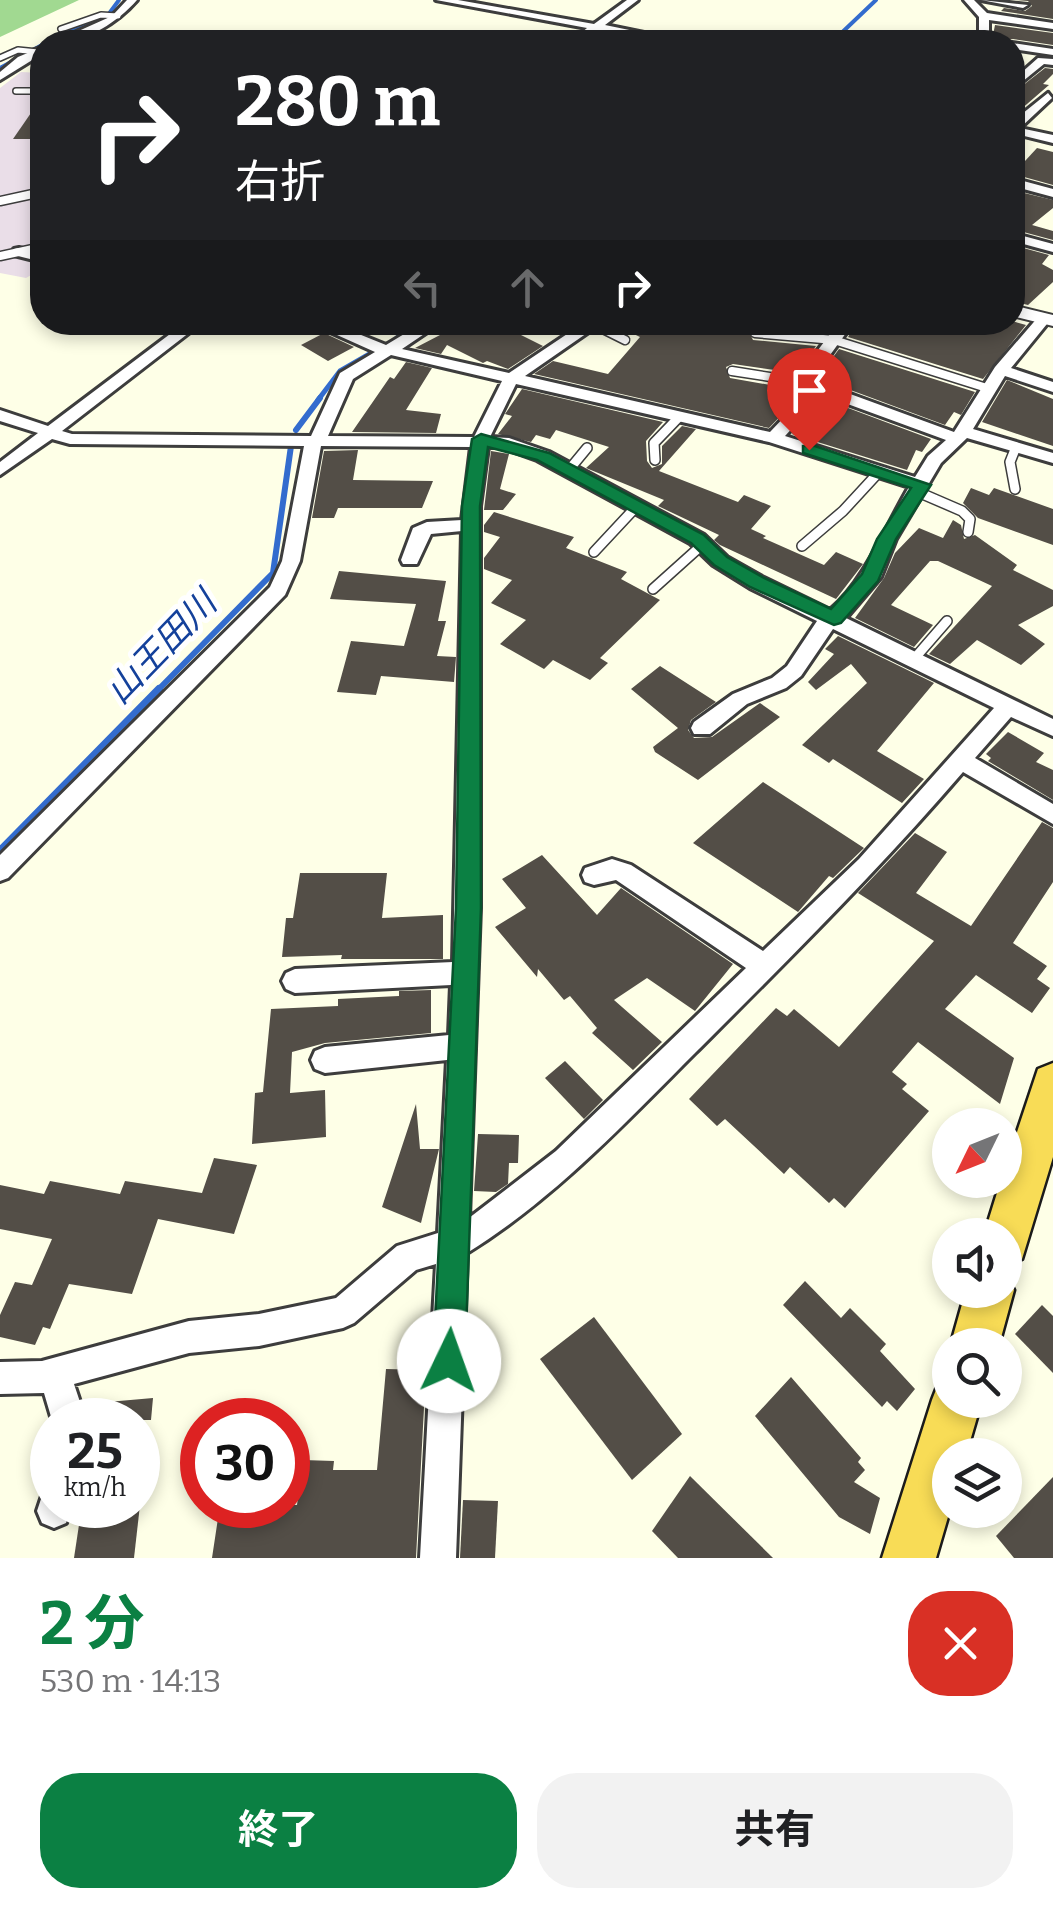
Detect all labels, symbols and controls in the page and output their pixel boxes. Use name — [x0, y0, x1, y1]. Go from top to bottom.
text: 280 m — [235, 60, 440, 144]
icon: right — [70, 70, 200, 200]
text: 右折 — [235, 155, 325, 209]
icon: left — [395, 260, 450, 315]
icon: ahead — [500, 260, 555, 315]
icon: right — [605, 260, 660, 315]
pin — [767, 348, 852, 451]
icon: arrive — [782, 363, 837, 418]
water label: 山王田川 — [97, 579, 228, 712]
north arrow — [932, 1108, 1022, 1198]
map controls — [932, 1108, 1022, 1528]
button: sound — [932, 1218, 1022, 1308]
position arrow — [397, 1309, 501, 1413]
button: search — [932, 1328, 1022, 1418]
speed limit sign: 30 — [180, 1398, 310, 1528]
text: 25 — [67, 1421, 123, 1481]
button: layers — [932, 1438, 1022, 1528]
text: km/h — [64, 1473, 126, 1503]
text: 2 分 — [40, 1588, 145, 1660]
button: close — [908, 1591, 1013, 1696]
text: 530 m · 14:13 — [40, 1662, 221, 1700]
button: 終了 — [40, 1773, 517, 1888]
button: 共有 — [537, 1773, 1013, 1888]

